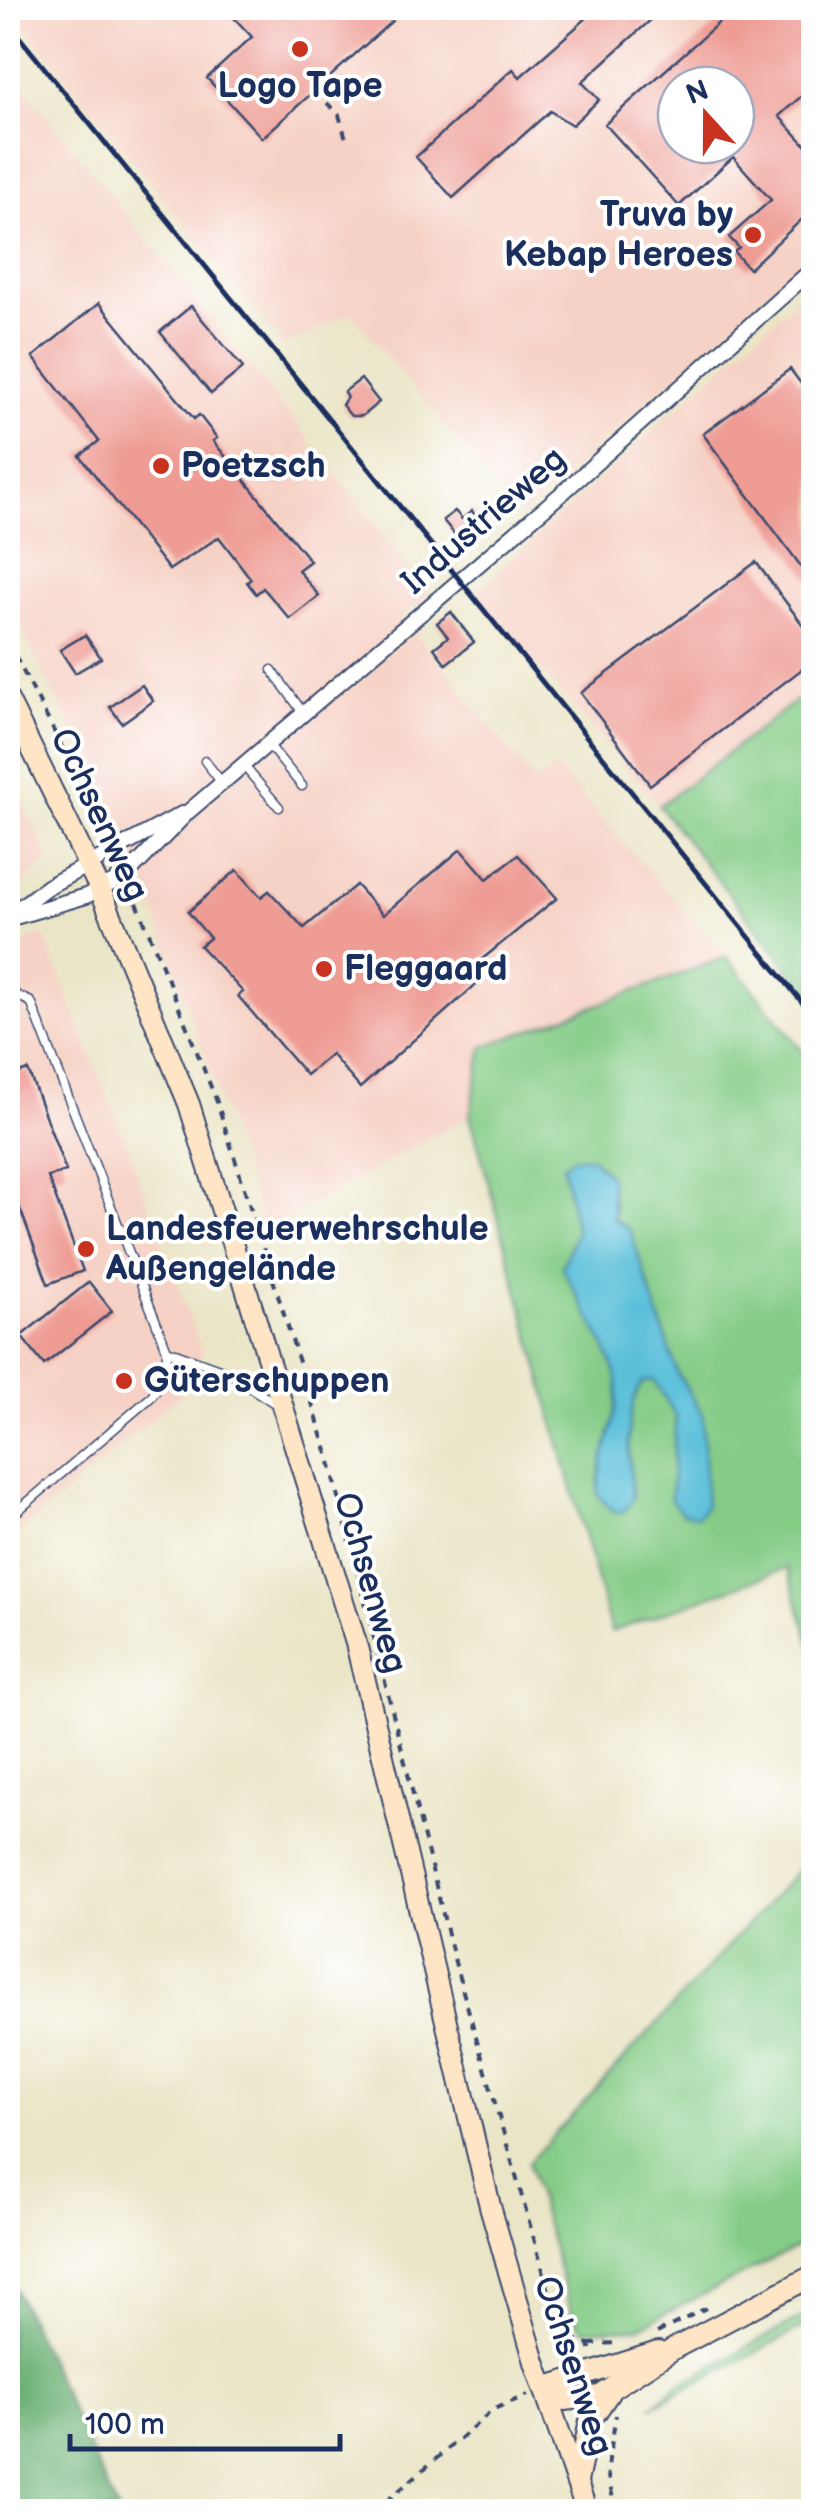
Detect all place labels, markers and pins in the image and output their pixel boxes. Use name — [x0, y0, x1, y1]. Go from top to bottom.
marker: Logo Tape — [289, 38, 311, 60]
place label: Logo Tape — [217, 65, 383, 108]
place label: Truva by Kebap Heroes — [504, 194, 733, 277]
marker: Truva by Kebap Heroes — [742, 224, 764, 246]
place label: Poetzsch — [181, 445, 326, 488]
marker: Poetzsch — [150, 455, 172, 477]
place label: Fleggaard — [344, 948, 508, 991]
marker: Fleggaard — [313, 958, 335, 980]
place label: Landesfeuerwehrschule Außengelände — [105, 1208, 489, 1291]
marker: Landesfeuerwehrschule Außengelände — [75, 1238, 97, 1260]
place label: Güterschuppen — [144, 1360, 389, 1403]
marker: Güterschuppen — [113, 1370, 135, 1392]

